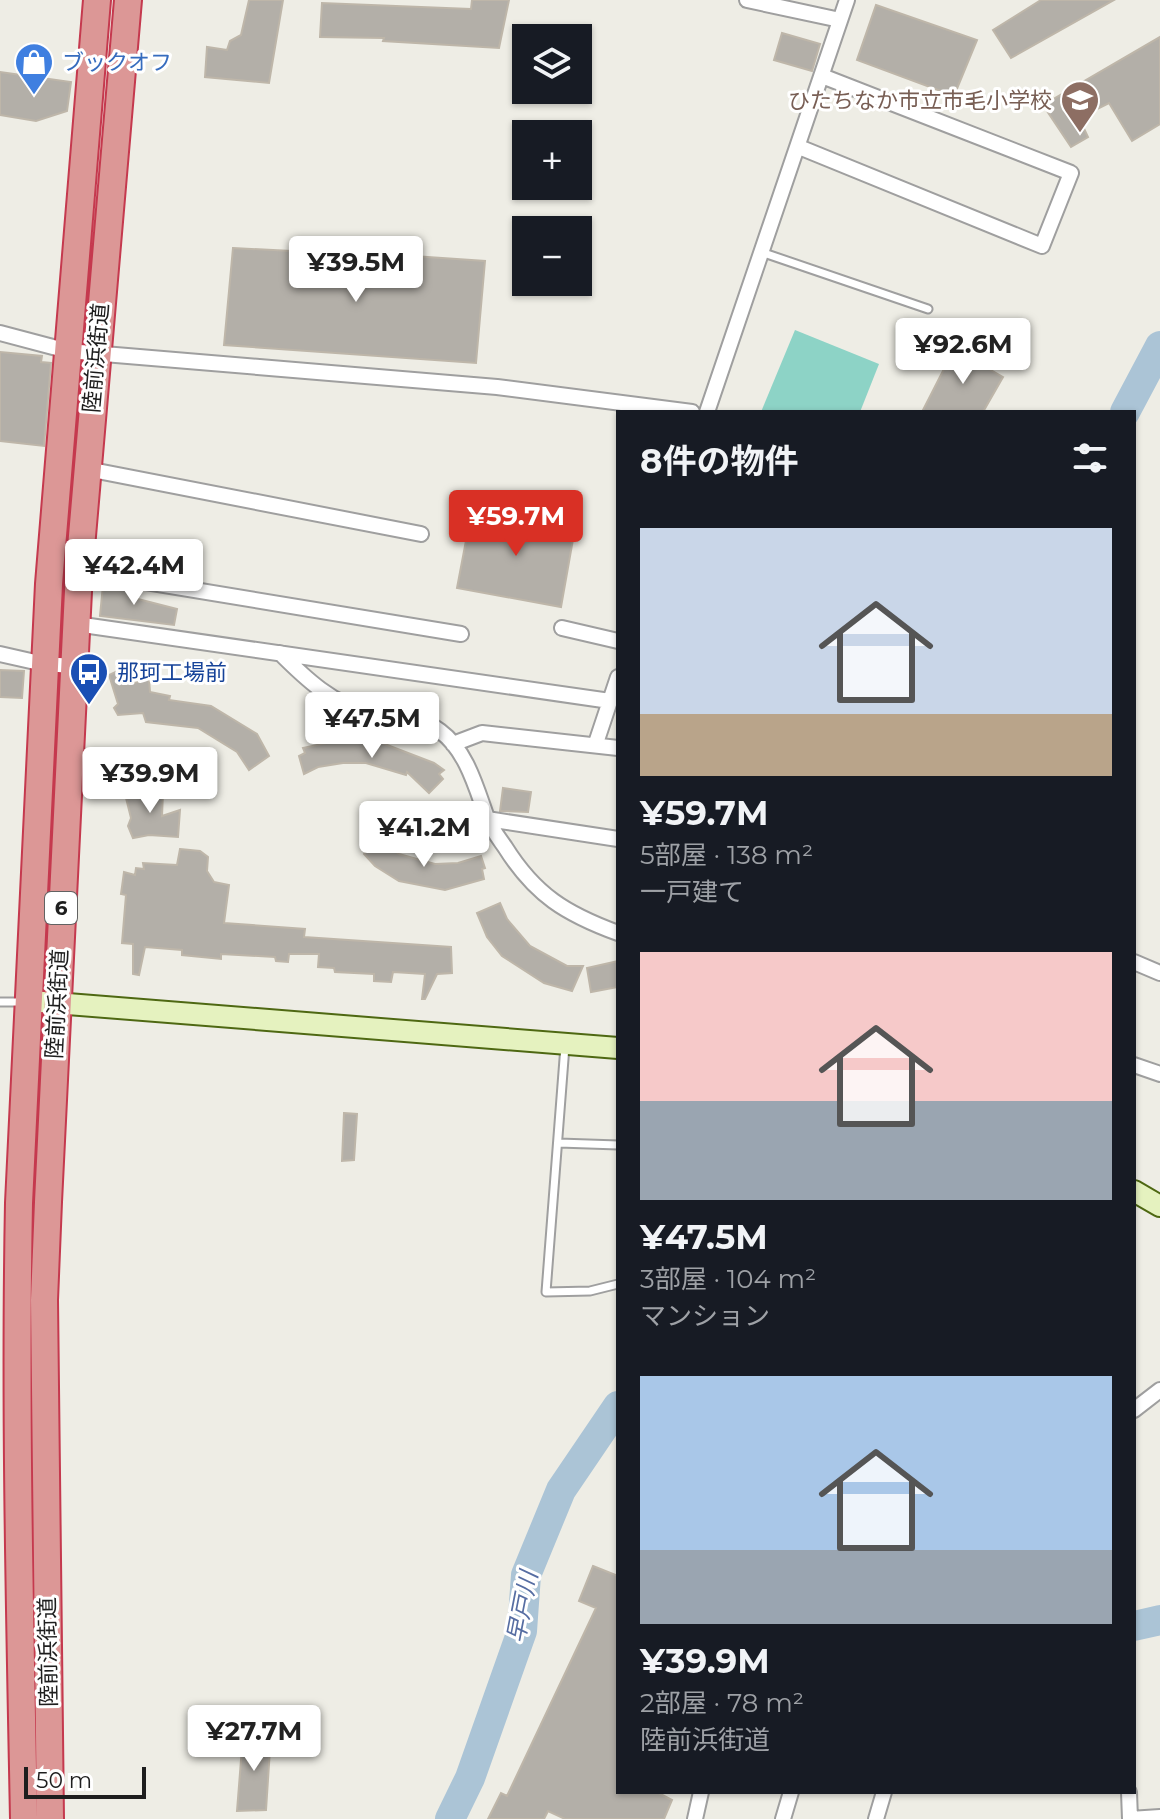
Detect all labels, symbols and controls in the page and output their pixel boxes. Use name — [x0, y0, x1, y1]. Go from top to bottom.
map controls — [512, 24, 592, 296]
button: layers — [512, 24, 592, 104]
shop icon: ブックオフ — [13, 41, 55, 96]
place label: ブックオフ — [62, 49, 172, 76]
school or university icon: ひたちなか市立市毛小学校 — [1059, 79, 1101, 134]
place label: ひたちなか市立市毛小学校 — [788, 87, 1052, 114]
button: + — [512, 120, 592, 200]
button: − — [512, 216, 592, 296]
pin: ¥39.5M — [291, 236, 421, 304]
text: ¥39.5M — [307, 246, 405, 278]
street label: 陸前浜街道 — [78, 302, 114, 414]
pin: ¥92.6M — [898, 318, 1028, 386]
text: ¥92.6M — [913, 328, 1013, 360]
icon: filters — [1068, 436, 1112, 480]
text: 8件の物件 — [640, 440, 798, 482]
pin: ¥59.7M — [451, 490, 581, 558]
text: ¥59.7M — [467, 500, 565, 532]
pin: ¥42.4M — [69, 539, 199, 607]
text: ¥42.4M — [83, 549, 185, 581]
icon: home — [804, 580, 948, 724]
bus stop icon: 那珂工場前 — [68, 651, 110, 706]
place label: 那珂工場前 — [117, 659, 227, 686]
pin: ¥47.5M — [307, 692, 437, 760]
text: ¥47.5M — [323, 702, 421, 734]
pin: ¥39.9M — [85, 747, 215, 815]
text: ¥39.9M — [100, 757, 200, 789]
text: ¥59.7M — [640, 792, 768, 834]
pin: ¥41.2M — [359, 801, 489, 869]
text: ¥41.2M — [377, 811, 471, 843]
text: 5部屋 · 138 m² — [640, 839, 813, 871]
text: 一戸建て — [640, 876, 744, 908]
road number: 6 — [45, 892, 77, 924]
street label: 陸前浜街道 — [41, 948, 73, 1060]
icon: home — [804, 1004, 948, 1148]
text: ¥47.5M — [640, 1216, 768, 1258]
text: 3部屋 · 104 m² — [640, 1263, 816, 1295]
text: マンション — [640, 1300, 770, 1332]
icon: home — [804, 1428, 948, 1572]
water label: 早戸川 — [501, 1566, 544, 1645]
street label: 陸前浜街道 — [34, 1597, 62, 1707]
text: ¥39.9M — [640, 1640, 770, 1682]
text: 2部屋 · 78 m² — [640, 1687, 804, 1719]
pin: ¥27.7M — [189, 1705, 319, 1773]
text: ¥27.7M — [206, 1715, 302, 1747]
text: 陸前浜街道 — [640, 1724, 770, 1756]
scale bar — [24, 1763, 146, 1799]
text: 50 m — [36, 1767, 92, 1794]

